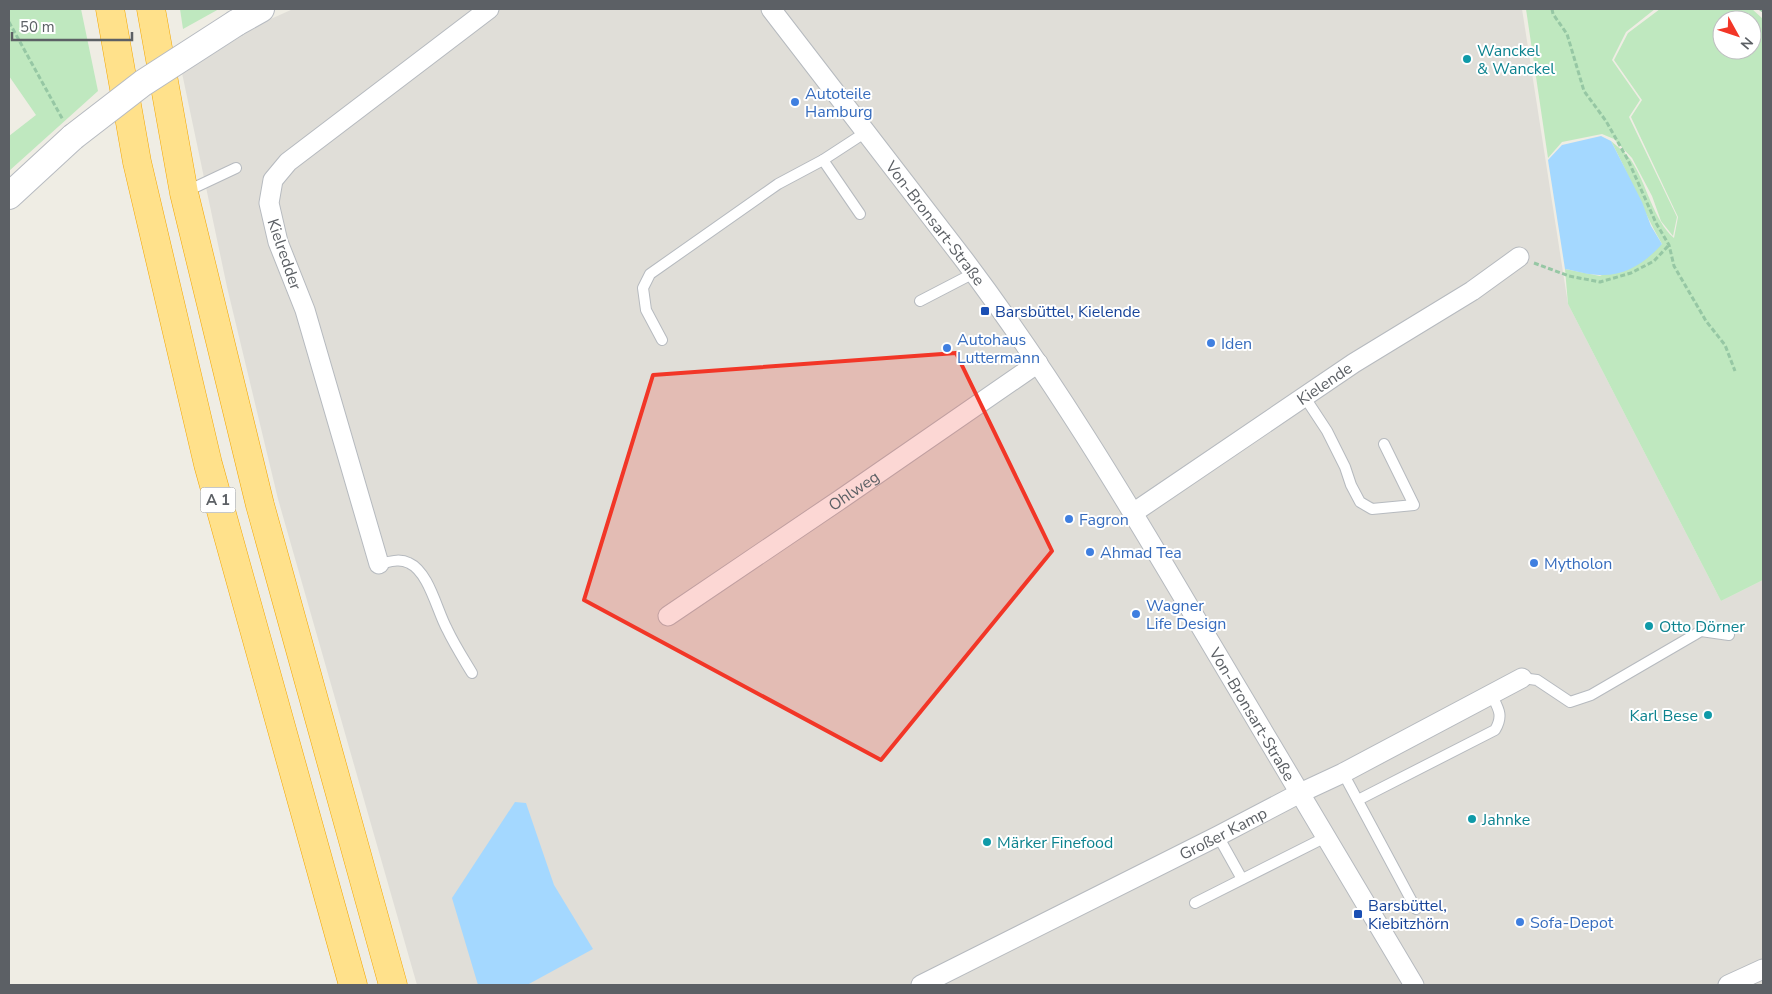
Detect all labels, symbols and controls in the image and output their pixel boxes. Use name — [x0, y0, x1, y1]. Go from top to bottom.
scale bar — [12, 10, 132, 42]
north arrow — [1712, 10, 1762, 60]
text: 50 m — [20, 17, 55, 37]
text: N — [1736, 33, 1757, 53]
place label: Wanckel & Wanckel — [1477, 40, 1555, 80]
marker: Wanckel & Wanckel — [1461, 53, 1473, 65]
place label: Autoteile Hamburg — [805, 83, 873, 123]
marker: Autoteile Hamburg — [789, 96, 801, 108]
street label: Von-Bronsart-Straße — [879, 156, 990, 290]
street label: Kielredder — [262, 216, 307, 293]
place label: Barsbüttel, Kielende — [995, 301, 1140, 323]
marker: Barsbüttel, Kielende — [979, 305, 991, 317]
place label: Autohaus Luttermann — [957, 329, 1040, 369]
place label: Iden — [1221, 333, 1252, 355]
marker: Iden — [1205, 337, 1217, 349]
marker: Autohaus Luttermann — [941, 342, 953, 354]
street label: Kielende — [1293, 357, 1357, 411]
street label: Ohlweg — [824, 466, 884, 516]
road number: A 1 — [200, 488, 236, 512]
place label: Fagron — [1079, 509, 1129, 531]
marker: Fagron — [1063, 513, 1075, 525]
place label: Ahmad Tea — [1100, 542, 1182, 564]
marker: Ahmad Tea — [1084, 546, 1096, 558]
place label: Mytholon — [1544, 553, 1612, 575]
marker: Mytholon — [1528, 557, 1540, 569]
place label: Wagner Life Design — [1146, 595, 1226, 635]
marker: Wagner Life Design — [1130, 608, 1142, 620]
place label: Otto Dörner — [1659, 616, 1745, 638]
marker: Otto Dörner — [1643, 620, 1655, 632]
street label: Von-Bronsart-Straße — [1203, 643, 1300, 785]
place label: Karl Bese — [1629, 705, 1698, 727]
marker: Karl Bese — [1702, 709, 1714, 721]
street label: Großer Kamp — [1176, 802, 1271, 866]
place label: Jahnke — [1481, 809, 1530, 831]
marker: Jahnke — [1466, 813, 1478, 825]
place label: Märker Finefood — [997, 832, 1113, 854]
marker: Märker Finefood — [981, 836, 993, 848]
place label: Barsbüttel, Kiebitzhörn — [1368, 895, 1449, 935]
marker: Barsbüttel, Kiebitzhörn — [1352, 908, 1364, 920]
place label: Sofa-Depot — [1530, 912, 1614, 934]
marker: Sofa-Depot — [1514, 916, 1526, 928]

